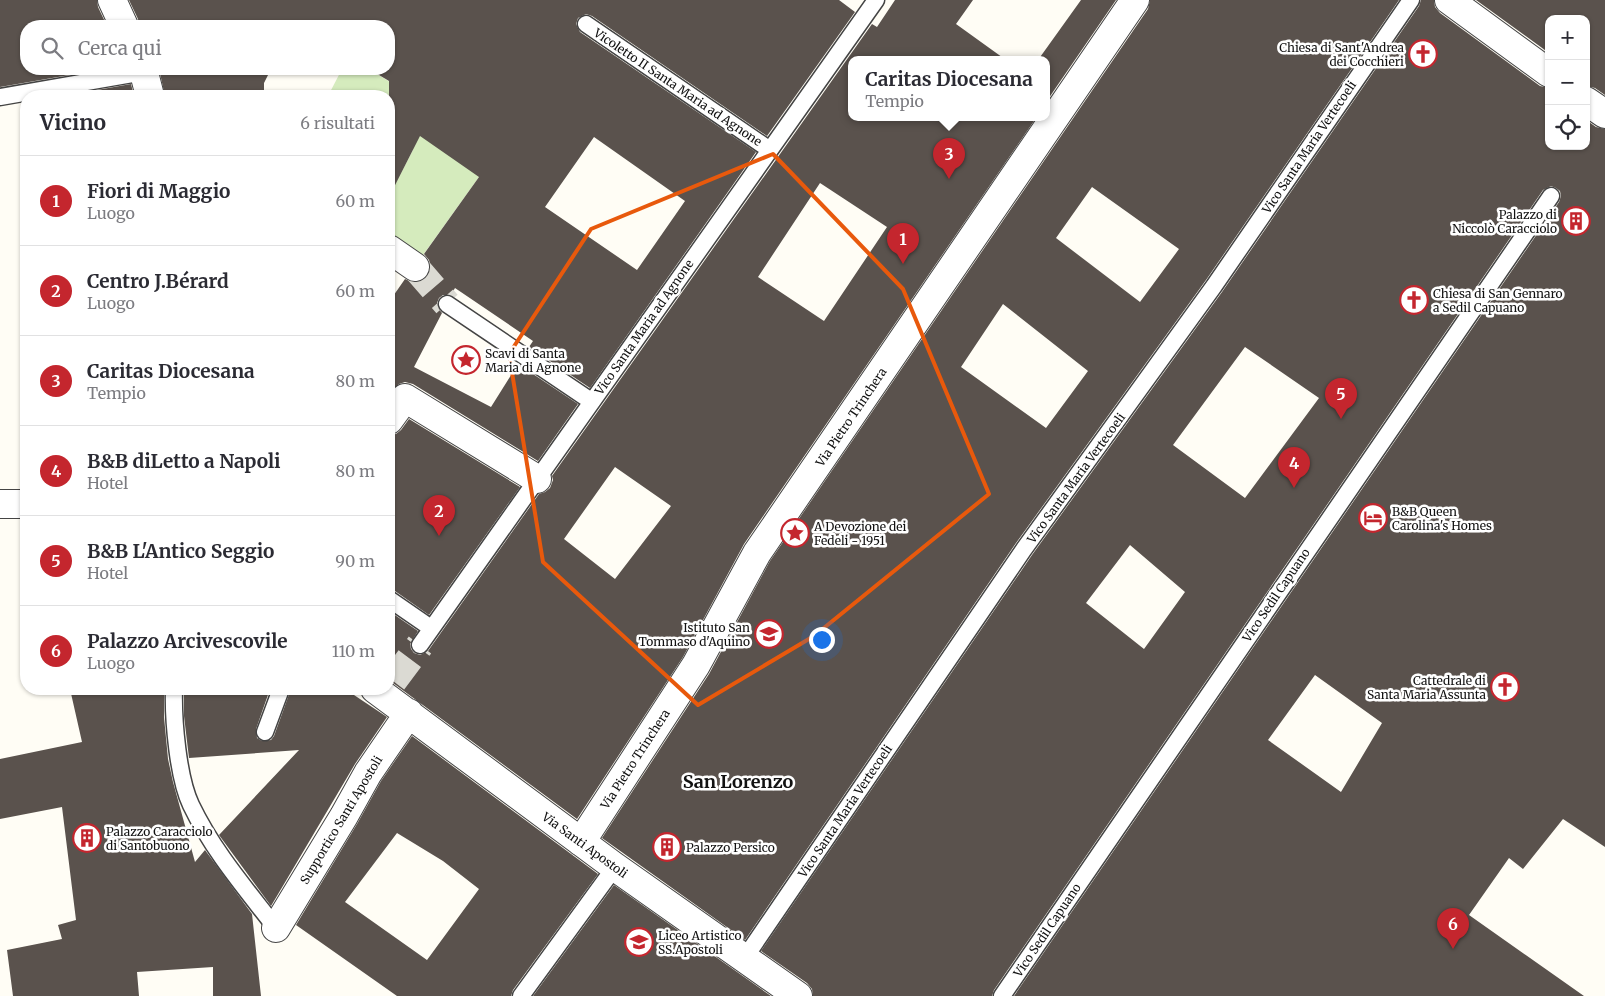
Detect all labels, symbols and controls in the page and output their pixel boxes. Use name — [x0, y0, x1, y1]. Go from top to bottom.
map controls — [1545, 15, 1590, 150]
button: + — [1545, 15, 1590, 60]
search box — [20, 20, 395, 75]
street label: Vicoletto II Santa Maria ad Agnone — [590, 24, 765, 149]
icon: search — [38, 34, 66, 62]
text: Cerca qui — [78, 36, 162, 60]
church icon: Chiesa di Sant'Andrea dei Cocchieri — [1408, 39, 1438, 69]
place label: Chiesa di Sant'Andrea dei Cocchieri — [1279, 40, 1405, 69]
popup — [848, 56, 1050, 121]
button: − — [1545, 60, 1590, 105]
text: Caritas Diocesana — [865, 67, 1033, 91]
street label: Vico Santa Maria Vertecoeli — [1258, 78, 1359, 217]
text: Tempio — [865, 91, 924, 111]
button: locate — [1545, 105, 1590, 150]
text: Vicino — [40, 109, 106, 136]
text: 6 risultati — [300, 113, 375, 133]
pin: 3 — [933, 138, 965, 179]
text: Fiori di Maggio — [87, 179, 230, 203]
text: 1 — [52, 191, 60, 211]
text: 60 m — [335, 191, 375, 211]
text: Luogo — [87, 203, 135, 223]
building icon: Palazzo di Niccolò Caracciolo — [1561, 206, 1591, 236]
place label: Palazzo di Niccolò Caracciolo — [1452, 207, 1557, 236]
pin: 1 — [887, 223, 919, 264]
street label: Vico Santa Maria ad Agnone — [591, 257, 696, 398]
text: Centro J.Bérard — [87, 269, 229, 293]
text: 2 — [51, 281, 61, 301]
text: 60 m — [335, 281, 375, 301]
church icon: Chiesa di San Gennaro a Sedil Capuano — [1399, 285, 1429, 315]
place label: Chiesa di San Gennaro a Sedil Capuano — [1433, 286, 1563, 315]
text: Luogo — [87, 293, 135, 313]
place icon: Scavi di Santa Maria di Agnone — [451, 345, 481, 375]
place label: Scavi di Santa Maria di Agnone — [485, 346, 581, 375]
text: Caritas Diocesana — [87, 359, 255, 383]
street label: Via Pietro Trinchera — [812, 364, 890, 470]
text: 3 — [51, 371, 61, 391]
text: 80 m — [336, 371, 375, 391]
pin: 5 — [1325, 378, 1357, 419]
text: Tempio — [87, 383, 146, 403]
street label: Vico Santa Maria Vertecoeli — [1023, 410, 1128, 547]
pin: 4 — [1278, 447, 1310, 488]
text: B&B diLetto a Napoli — [87, 449, 281, 473]
text: 4 — [51, 461, 61, 481]
text: 80 m — [336, 461, 375, 481]
text: Hotel — [87, 473, 128, 493]
pin: 2 — [423, 495, 455, 536]
hotel icon: B&B Queen Carolina's Homes — [1358, 503, 1388, 533]
place label: B&B Queen Carolina's Homes — [1392, 504, 1492, 533]
place icon: A Devozione dei Fedeli - 1951 — [780, 518, 810, 548]
place label: A Devozione dei Fedeli - 1951 — [813, 519, 906, 548]
text: B&B L'Antico Seggio — [87, 539, 274, 563]
street label: Vico Sedil Capuano — [1239, 545, 1313, 645]
text: 5 — [51, 551, 61, 571]
text: 90 m — [335, 551, 375, 571]
text: Hotel — [87, 563, 128, 583]
school or university icon: Istituto San Tommaso d'Aquino — [754, 619, 784, 649]
place label: Istituto San Tommaso d'Aquino — [638, 620, 750, 649]
your location — [809, 627, 835, 653]
text: Palazzo Arcivescovile — [87, 629, 288, 653]
text: 6 — [51, 641, 61, 661]
text: 110 m — [332, 641, 375, 661]
text: Luogo — [87, 653, 135, 673]
church icon: Cattedrale di Santa Maria Assunta — [1490, 672, 1520, 702]
place label: Cattedrale di Santa Maria Assunta — [1367, 673, 1487, 702]
street label: Via Pietro Trinchera — [597, 706, 673, 813]
street label: Vico Santa Maria Vertecoeli — [794, 742, 895, 881]
street label: Supportico Santi Apostoli — [297, 753, 385, 887]
district label: San Lorenzo — [683, 770, 794, 793]
street label: Via Santi Apostoli — [539, 808, 631, 881]
building icon: Palazzo Caracciolo di Santobuono — [72, 823, 102, 853]
place label: Palazzo Caracciolo di Santobuono — [106, 824, 213, 853]
building icon: Palazzo Persico — [652, 832, 682, 862]
place label: Palazzo Persico — [686, 840, 775, 855]
street label: Vico Sedil Capuano — [1010, 880, 1084, 980]
pin: 6 — [1437, 908, 1469, 949]
school or university icon: Liceo Artistico SS.Apostoli — [624, 927, 654, 957]
place label: Liceo Artistico SS.Apostoli — [658, 928, 741, 957]

